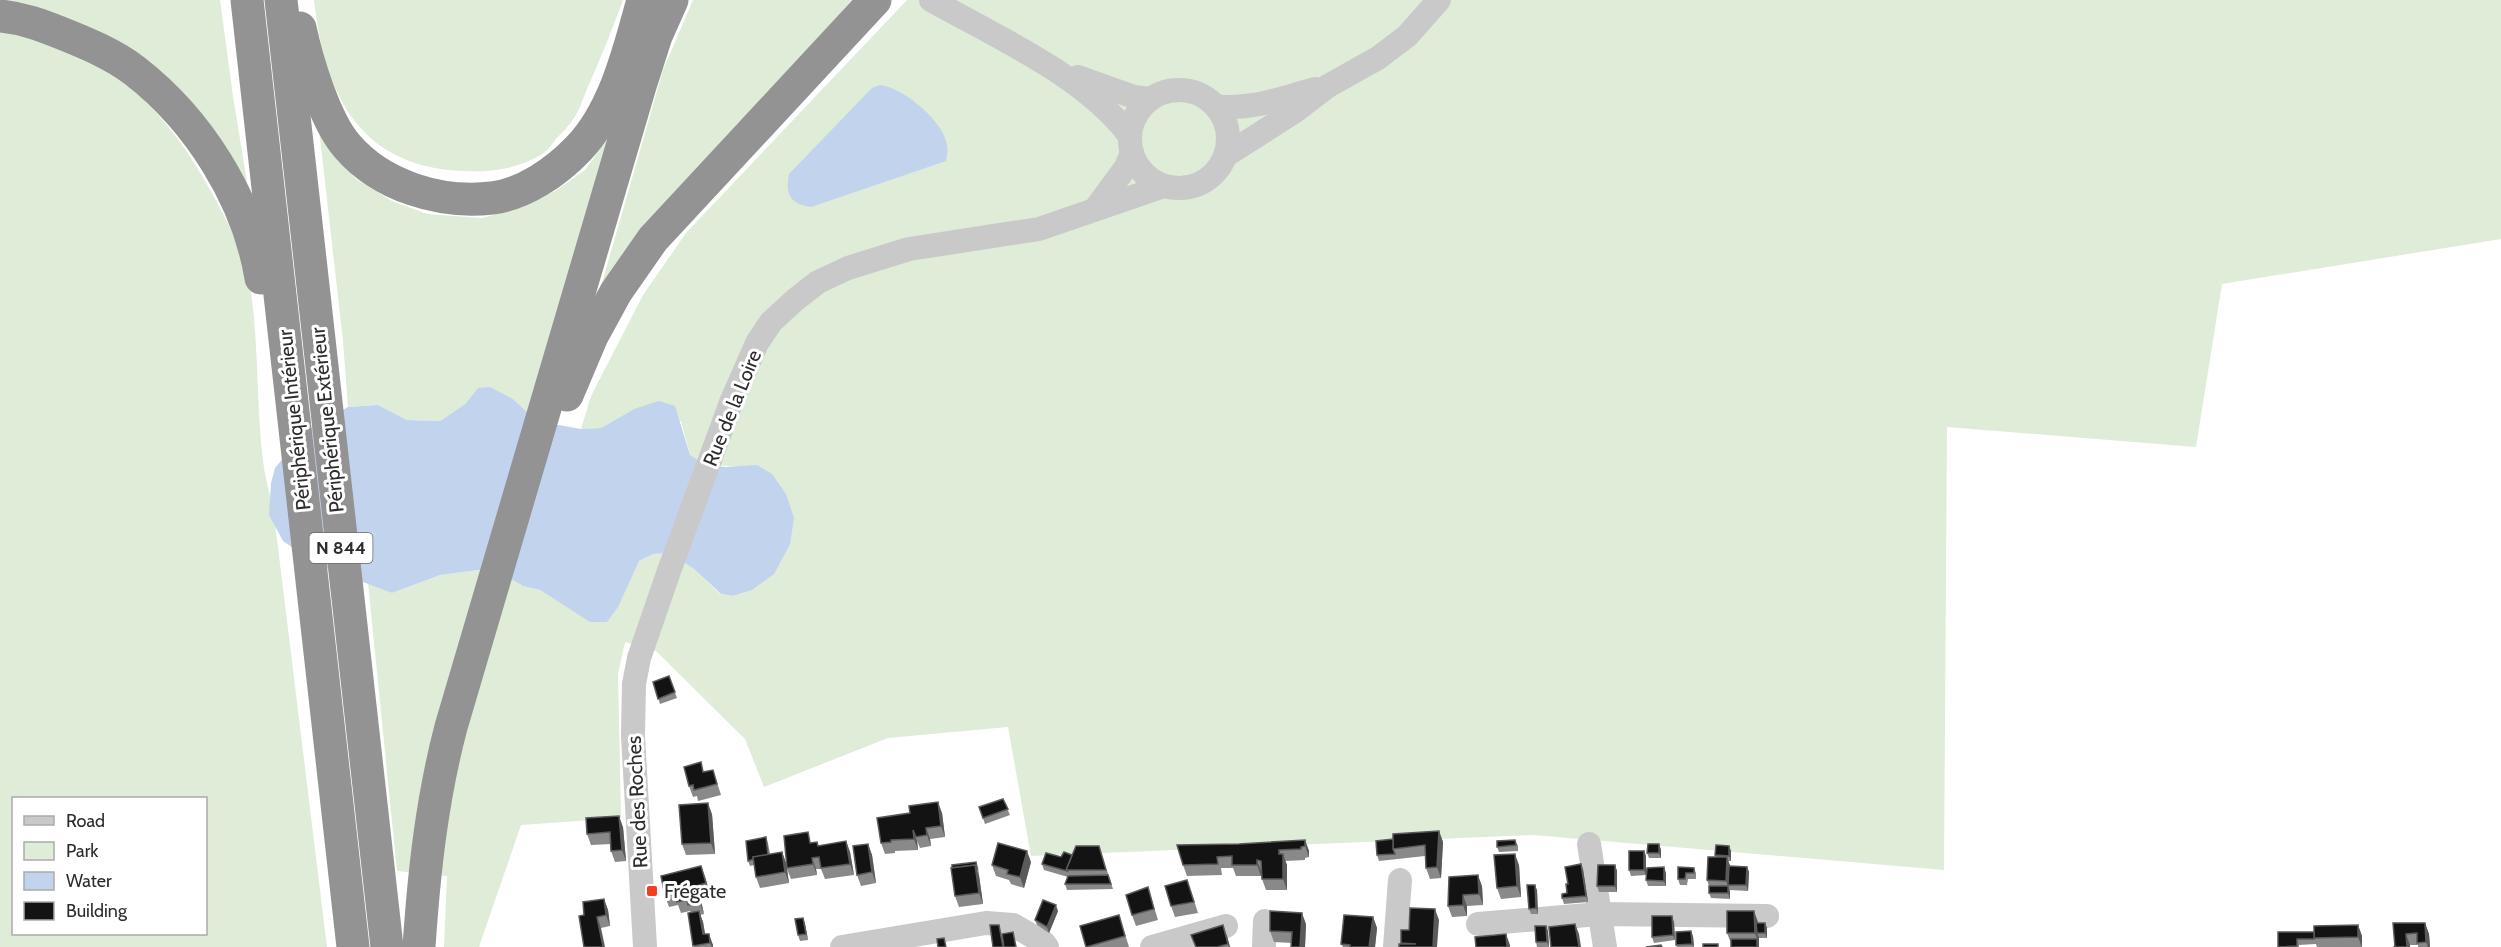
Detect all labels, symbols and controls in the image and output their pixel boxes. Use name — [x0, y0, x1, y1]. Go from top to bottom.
street label: Périphérique Extérieur — [305, 325, 349, 514]
street label: Périphérique Intérieur — [273, 328, 315, 512]
street label: Rue de la Loire — [698, 346, 766, 470]
road number: N 844 — [310, 533, 372, 563]
street label: Rue des Roches — [622, 735, 652, 869]
legend — [12, 797, 207, 935]
text: Road — [66, 810, 105, 832]
text: Park — [66, 840, 99, 862]
text: Water — [66, 870, 112, 892]
place label: Frégate — [664, 879, 726, 903]
marker: Frégate — [645, 884, 659, 898]
text: Building — [66, 900, 128, 922]

